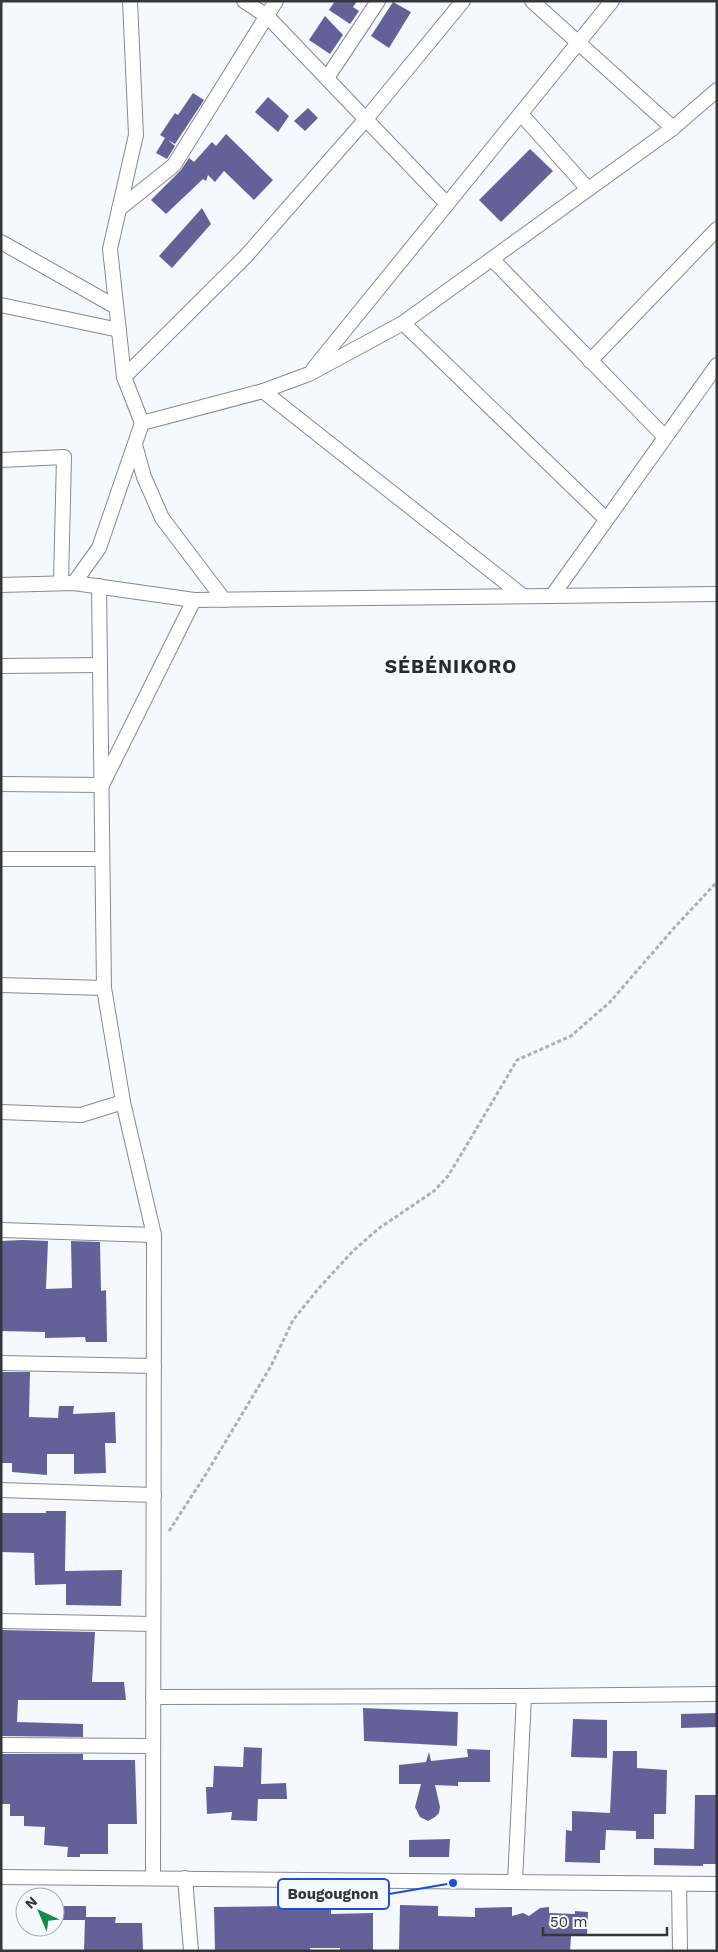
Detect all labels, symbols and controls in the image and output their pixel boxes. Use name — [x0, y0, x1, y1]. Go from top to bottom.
district label: SÉBÉNIKORO — [385, 655, 517, 678]
callout: Bougougnon — [278, 1879, 389, 1909]
text: Bougougnon — [287, 1885, 379, 1903]
north arrow — [15, 1887, 65, 1937]
text: N — [22, 1893, 40, 1912]
scale bar — [543, 1904, 667, 1936]
text: 50 m — [550, 1913, 587, 1931]

